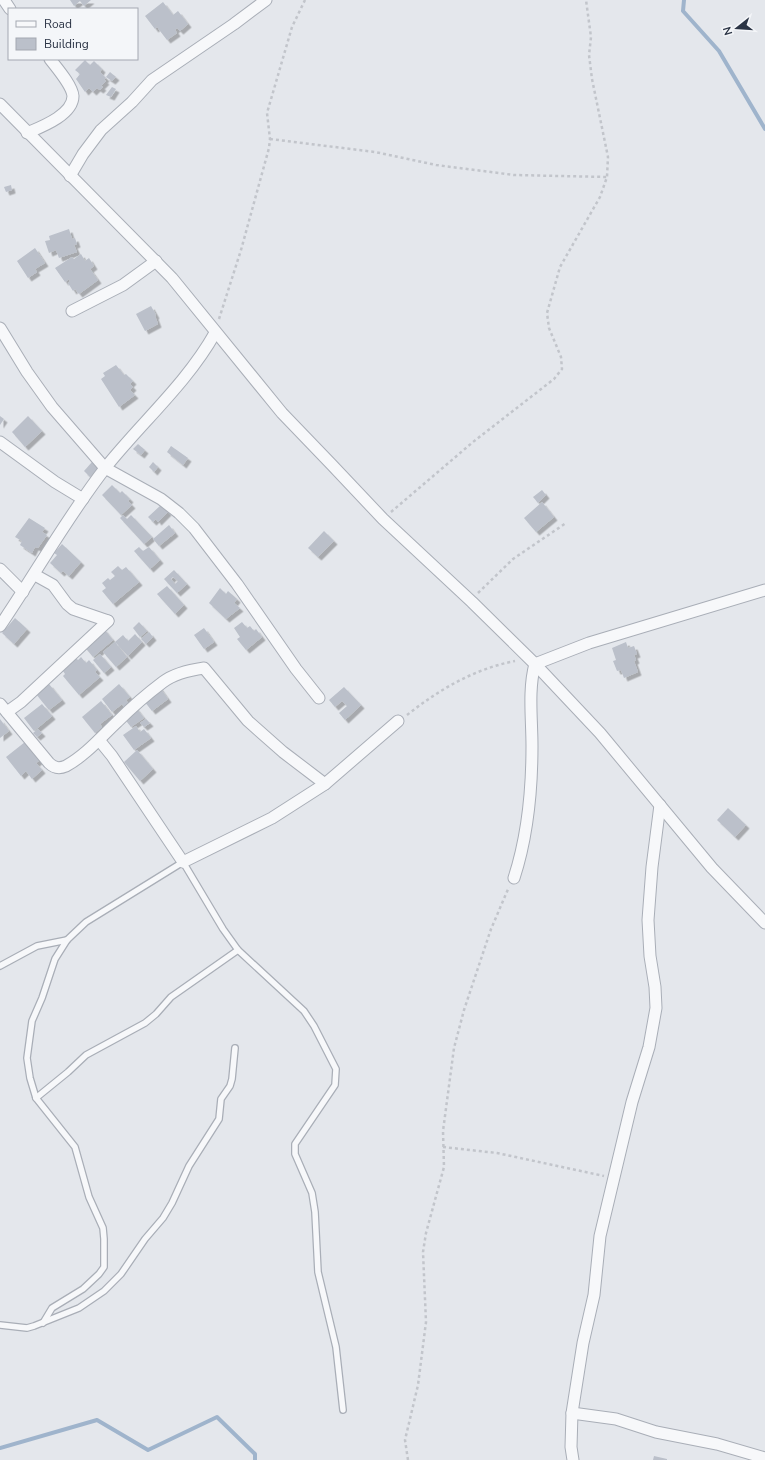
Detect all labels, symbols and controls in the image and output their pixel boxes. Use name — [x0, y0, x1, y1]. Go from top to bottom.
legend — [8, 8, 138, 60]
north arrow — [717, 8, 757, 48]
text: Road — [44, 16, 72, 32]
text: N — [720, 25, 736, 37]
text: Building — [44, 36, 89, 52]

